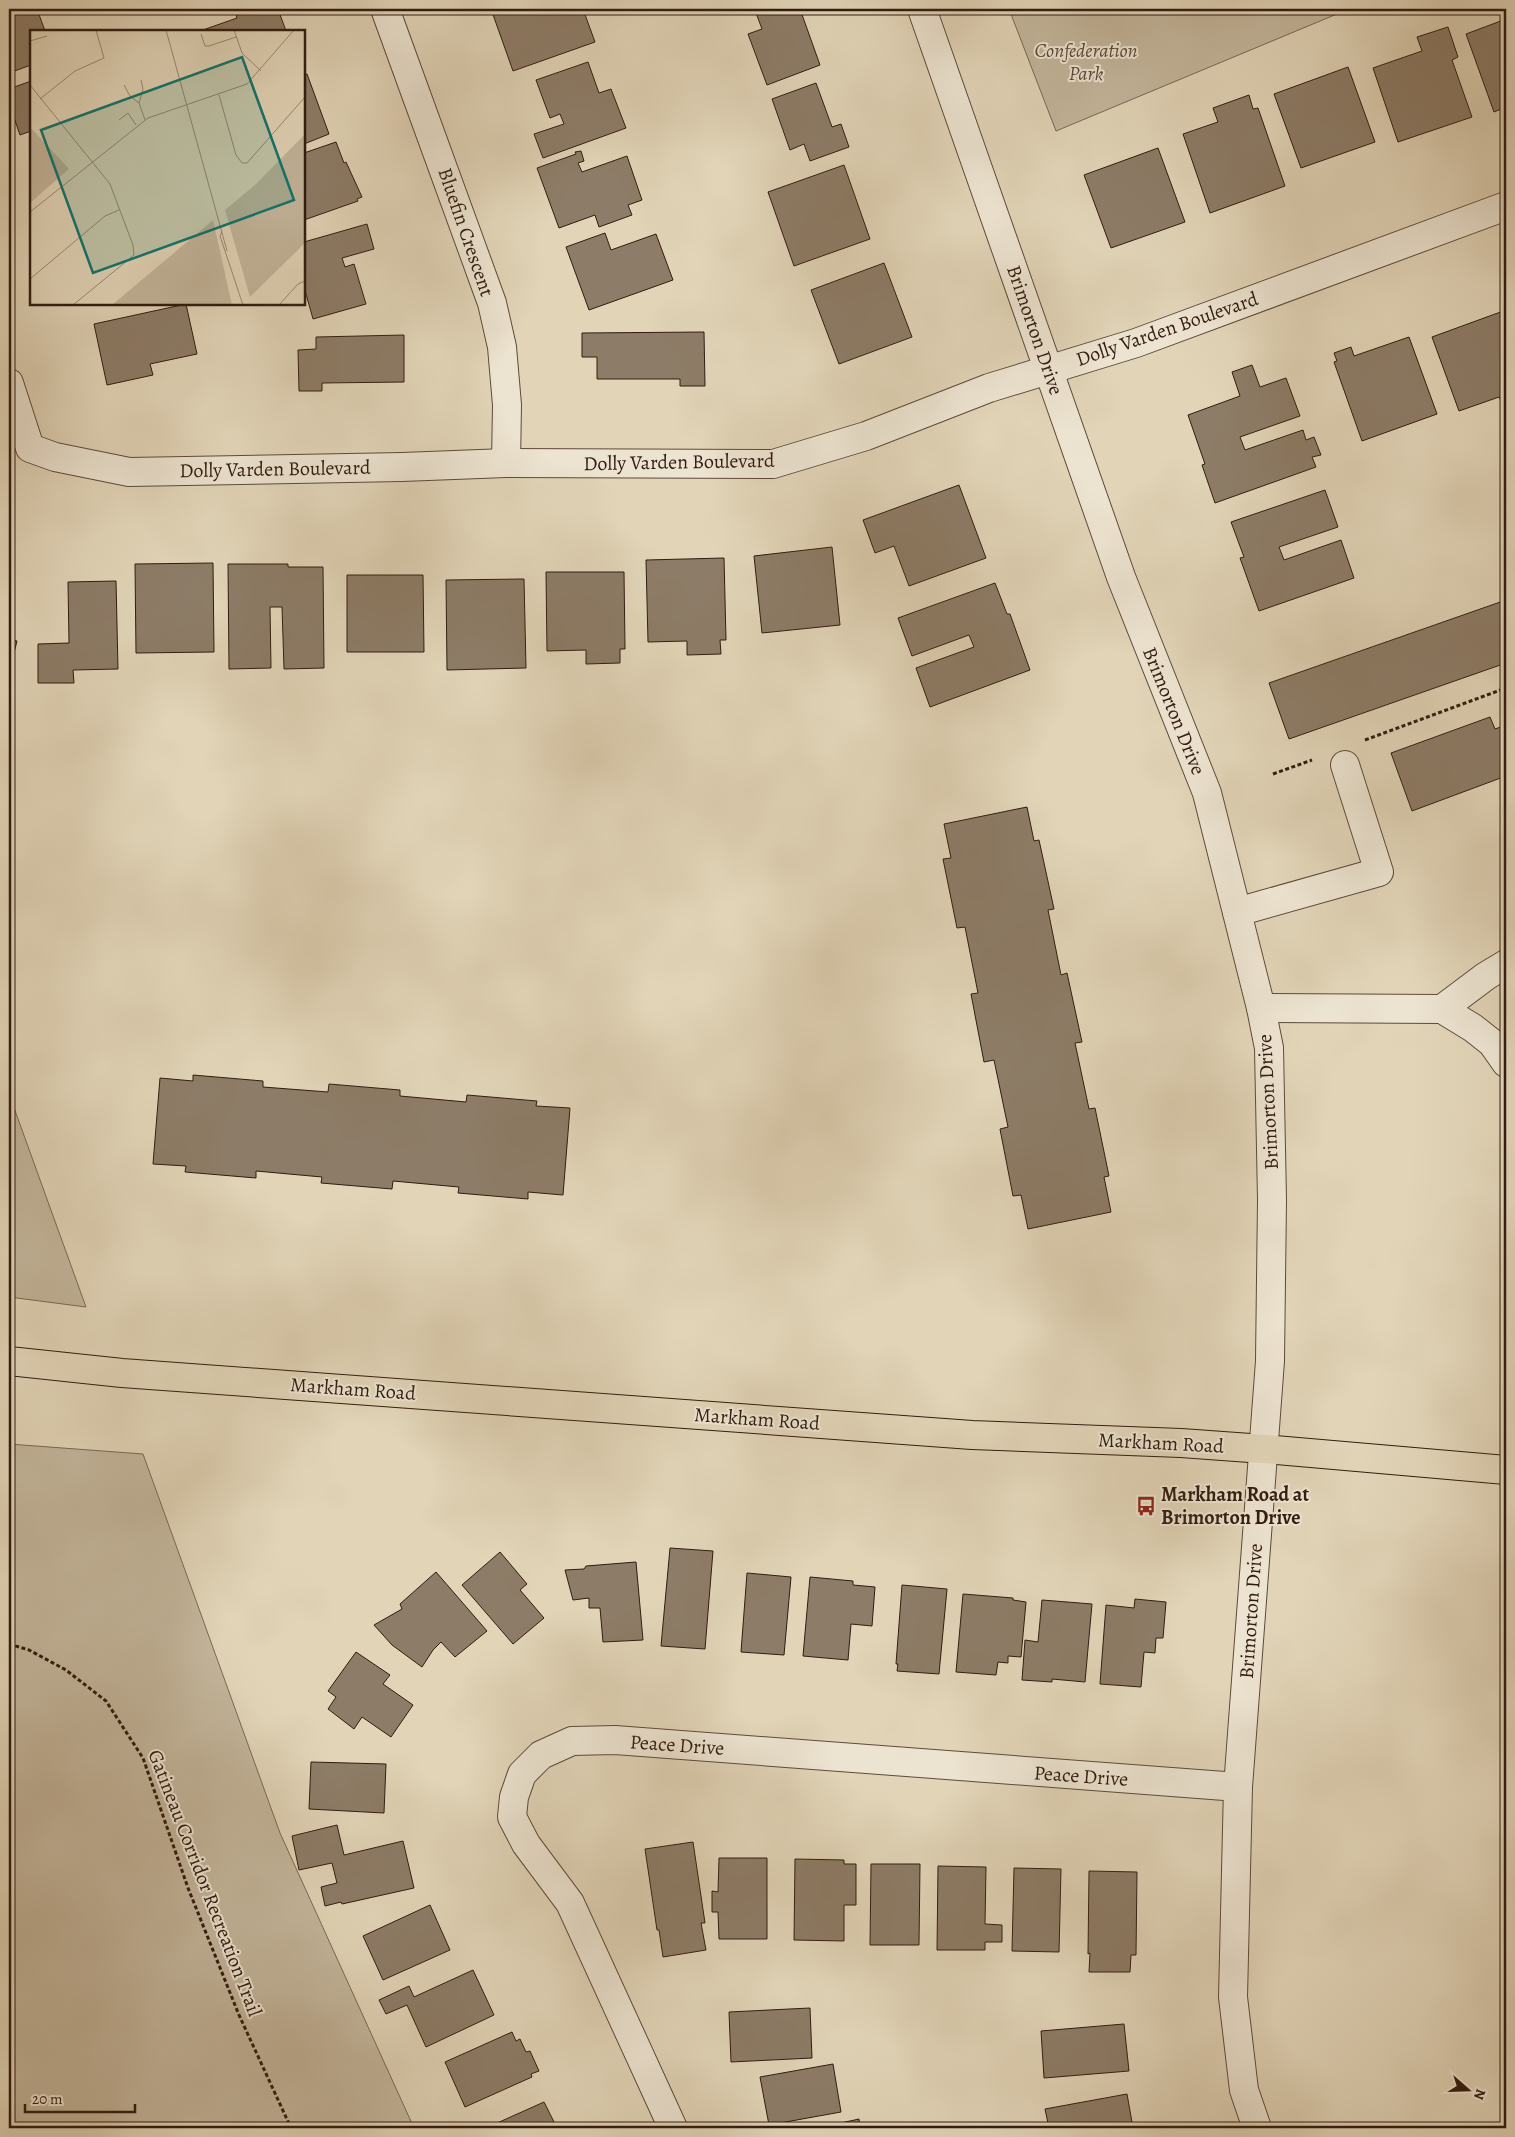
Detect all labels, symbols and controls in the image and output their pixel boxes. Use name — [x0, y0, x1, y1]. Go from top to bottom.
inset map — [30, 30, 305, 305]
park label: Confederation Park — [1034, 37, 1138, 87]
street label: Bluefin Crescent — [431, 164, 501, 300]
street label: Brimorton Drive — [1000, 261, 1070, 399]
street label: Dolly Varden Boulevard — [1072, 285, 1262, 373]
street label: Dolly Varden Boulevard — [583, 447, 775, 477]
street label: Dolly Varden Boulevard — [179, 454, 371, 484]
street label: Brimorton Drive — [1136, 643, 1212, 779]
street label: Brimorton Drive — [1251, 1034, 1285, 1170]
street label: Markham Road — [289, 1371, 417, 1407]
street label: Markham Road — [693, 1401, 821, 1437]
street label: Markham Road — [1097, 1426, 1225, 1460]
place label: Markham Road at Brimorton Drive — [1161, 1481, 1309, 1531]
bus stop icon: Markham Road at Brimorton Drive — [1135, 1495, 1157, 1517]
street label: Brimorton Drive — [1233, 1542, 1269, 1680]
street label: Peace Drive — [629, 1728, 725, 1762]
street label: Gatineau Corridor Recreation Trail — [142, 1746, 268, 2020]
street label: Peace Drive — [1033, 1759, 1129, 1793]
north arrow — [1442, 2064, 1492, 2114]
scale bar — [25, 2082, 135, 2114]
text: N — [1469, 2086, 1490, 2102]
text: 20 m — [32, 2089, 63, 2109]

